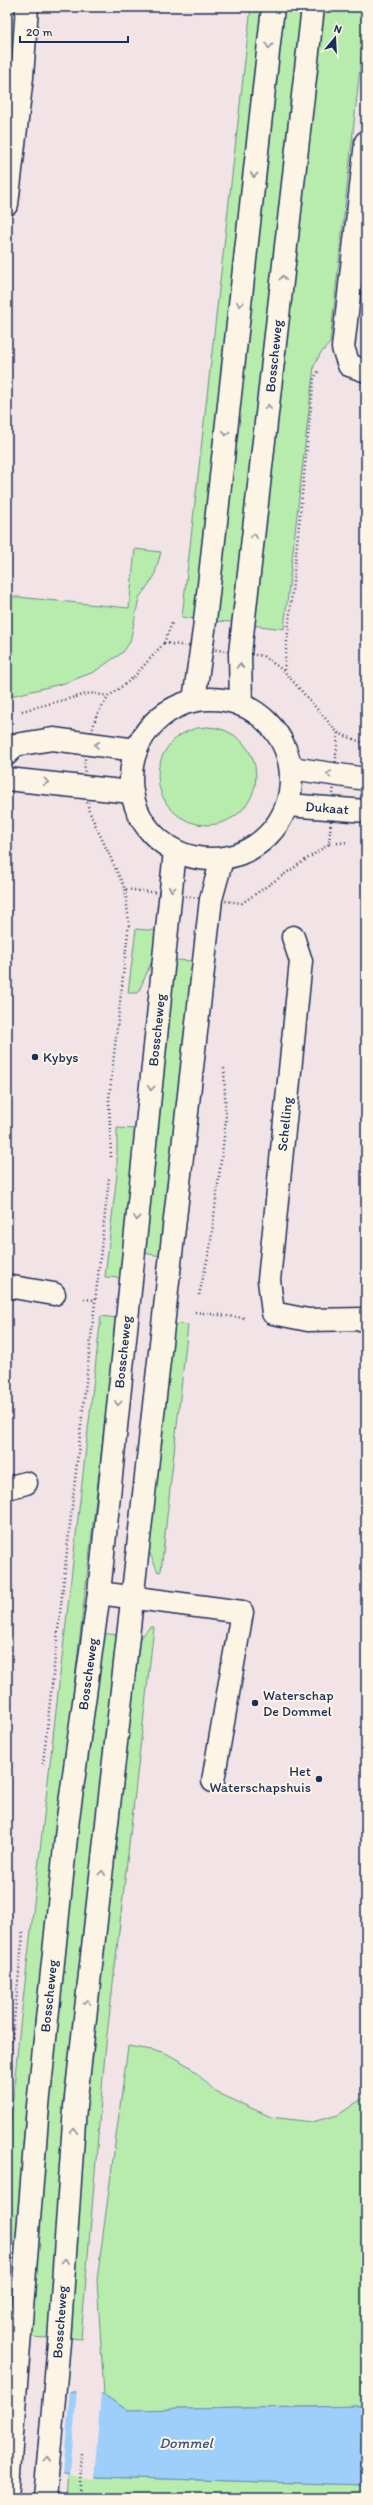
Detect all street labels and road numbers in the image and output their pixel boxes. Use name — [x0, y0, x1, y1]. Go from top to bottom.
street label: Bosscheweg — [262, 318, 286, 393]
street label: Dukaat — [305, 798, 349, 818]
street label: Bosscheweg — [145, 992, 169, 1067]
street label: Schelling — [274, 1095, 296, 1152]
street label: Bosscheweg — [111, 1314, 135, 1389]
street label: Bosscheweg — [75, 1636, 102, 1711]
street label: Bosscheweg — [37, 1958, 61, 2033]
street label: Bosscheweg — [49, 2284, 71, 2359]

